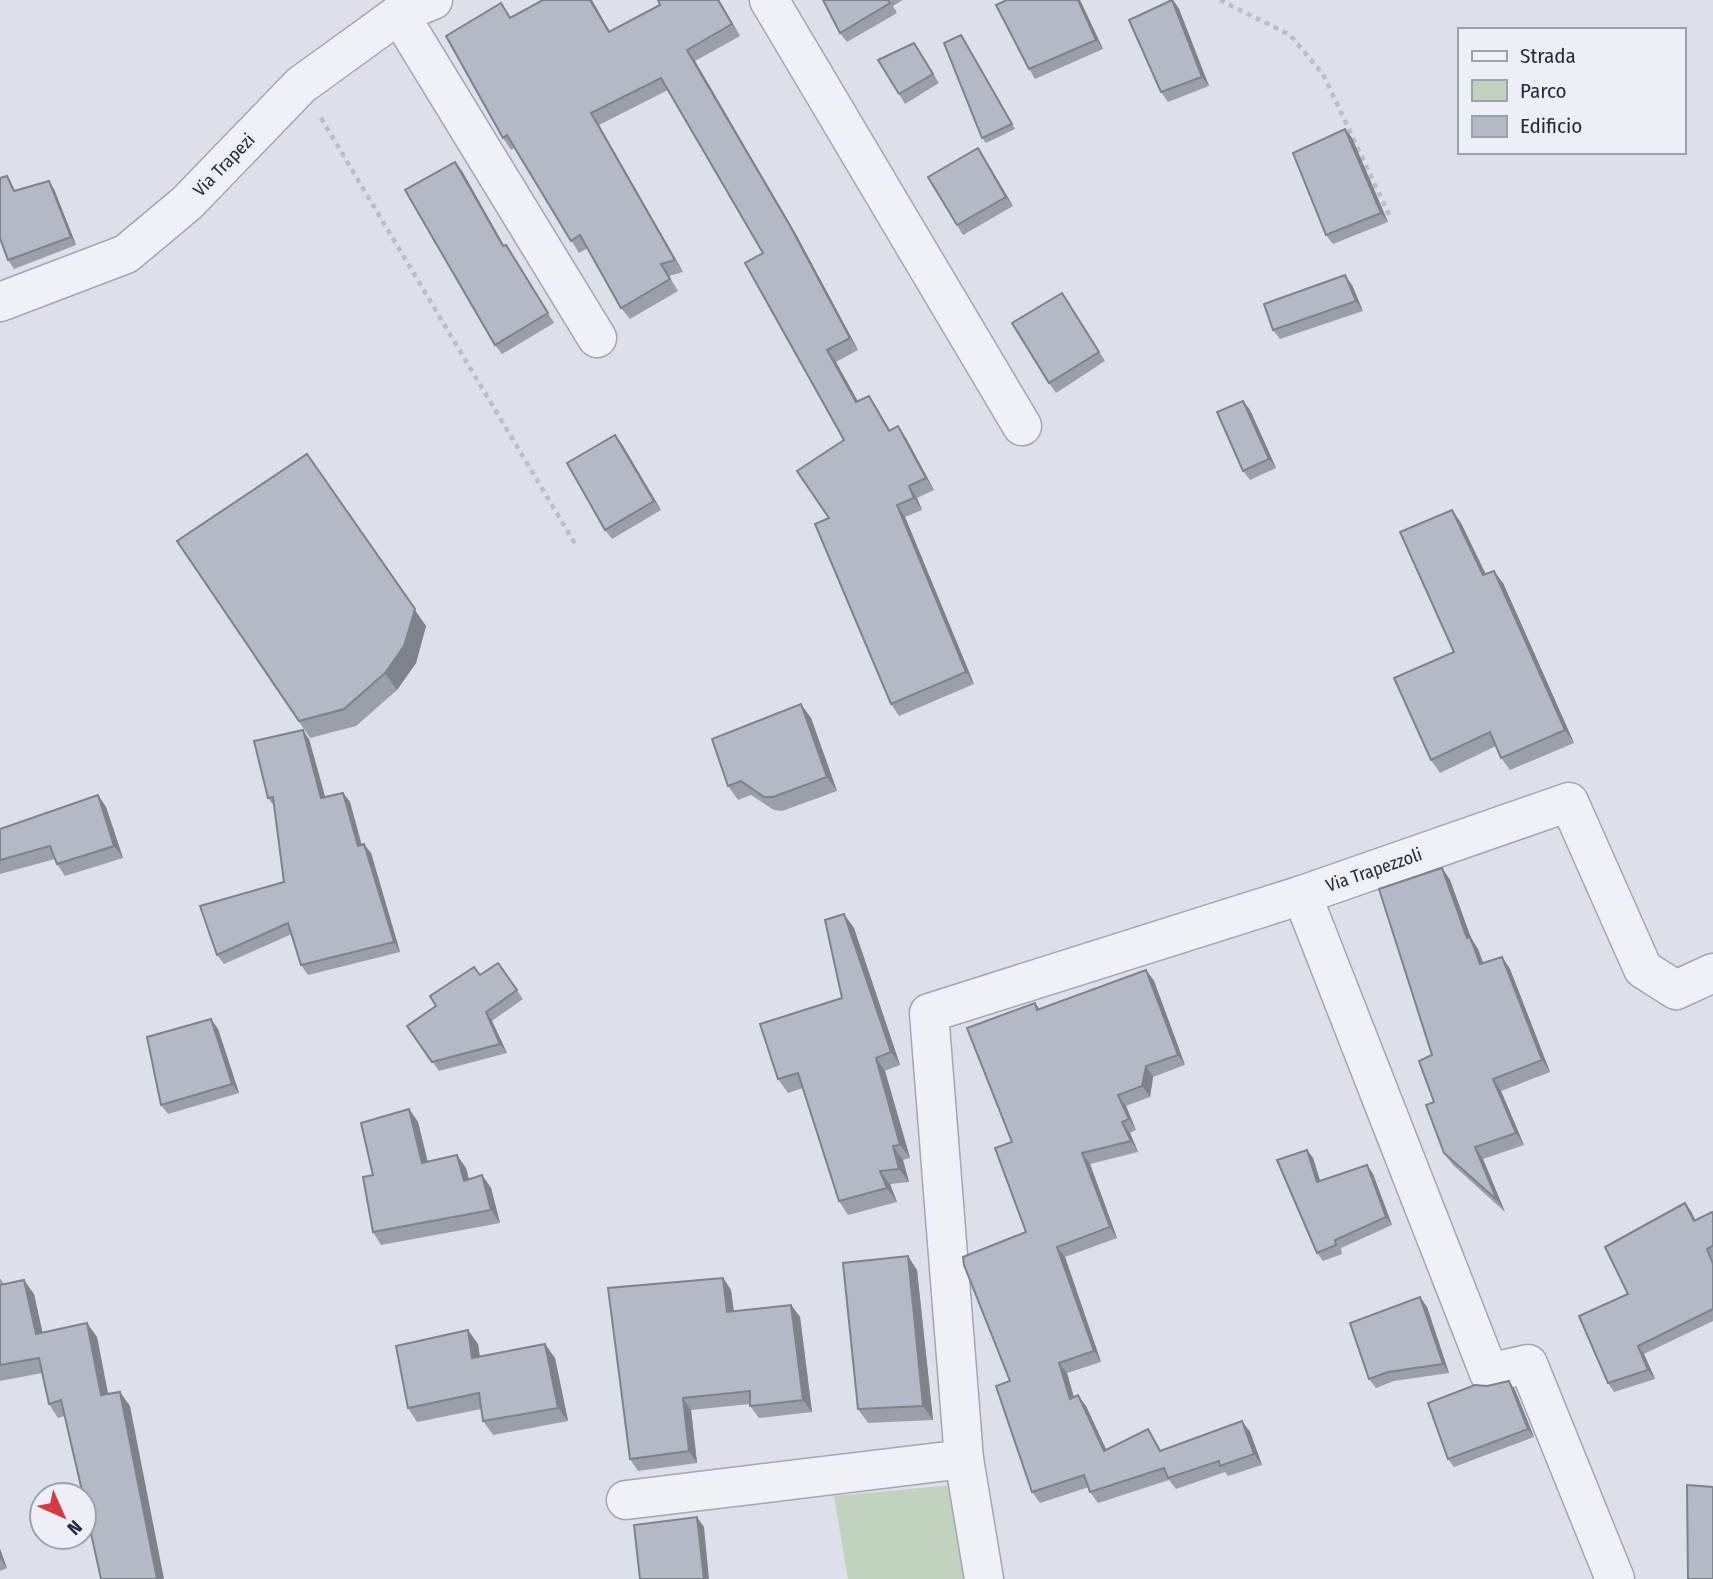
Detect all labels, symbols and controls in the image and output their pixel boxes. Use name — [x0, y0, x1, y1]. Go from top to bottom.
legend — [1458, 28, 1685, 154]
text: Strada — [1520, 43, 1576, 69]
text: Parco — [1520, 78, 1567, 104]
text: Edificio — [1520, 113, 1582, 139]
street label: Via Trapezi — [189, 129, 259, 201]
street label: Via Trapezzoli — [1323, 843, 1425, 897]
north arrow — [28, 1481, 98, 1551]
text: N — [63, 1516, 87, 1540]

